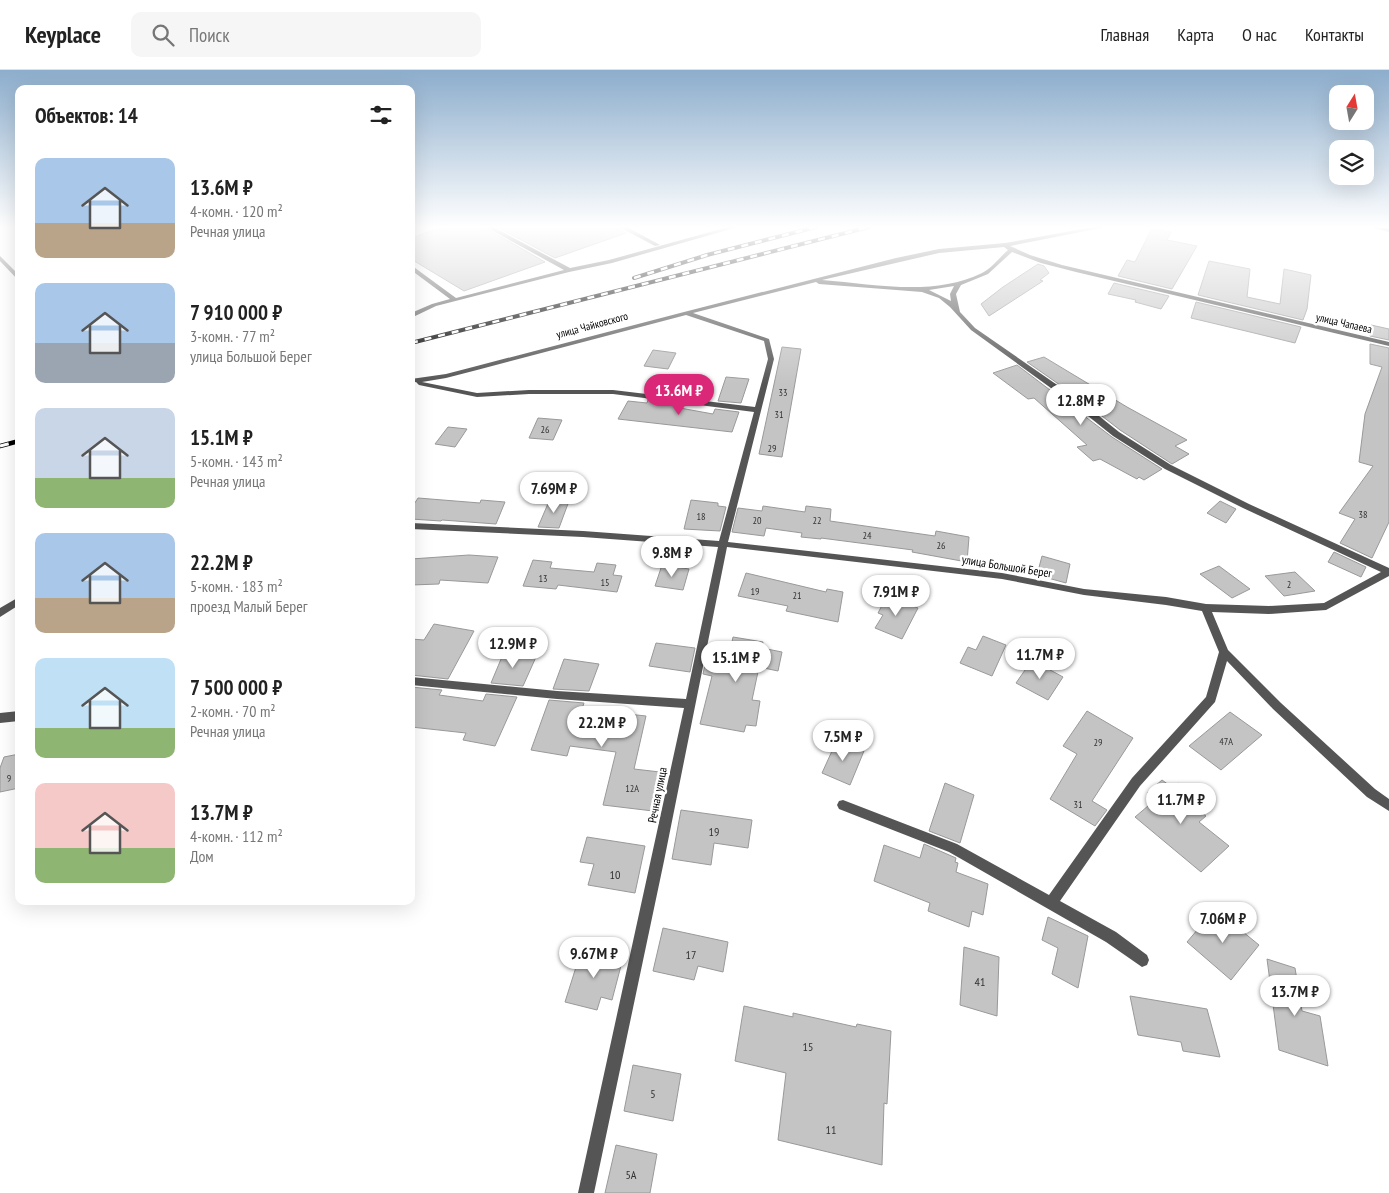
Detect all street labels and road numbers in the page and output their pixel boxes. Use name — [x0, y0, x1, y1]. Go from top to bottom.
street label: улица Чайковского — [555, 309, 630, 341]
street label: улица Чапаева — [1315, 310, 1373, 336]
street label: улица Большой Берег — [961, 551, 1054, 581]
street label: Речная улица — [644, 766, 670, 824]

